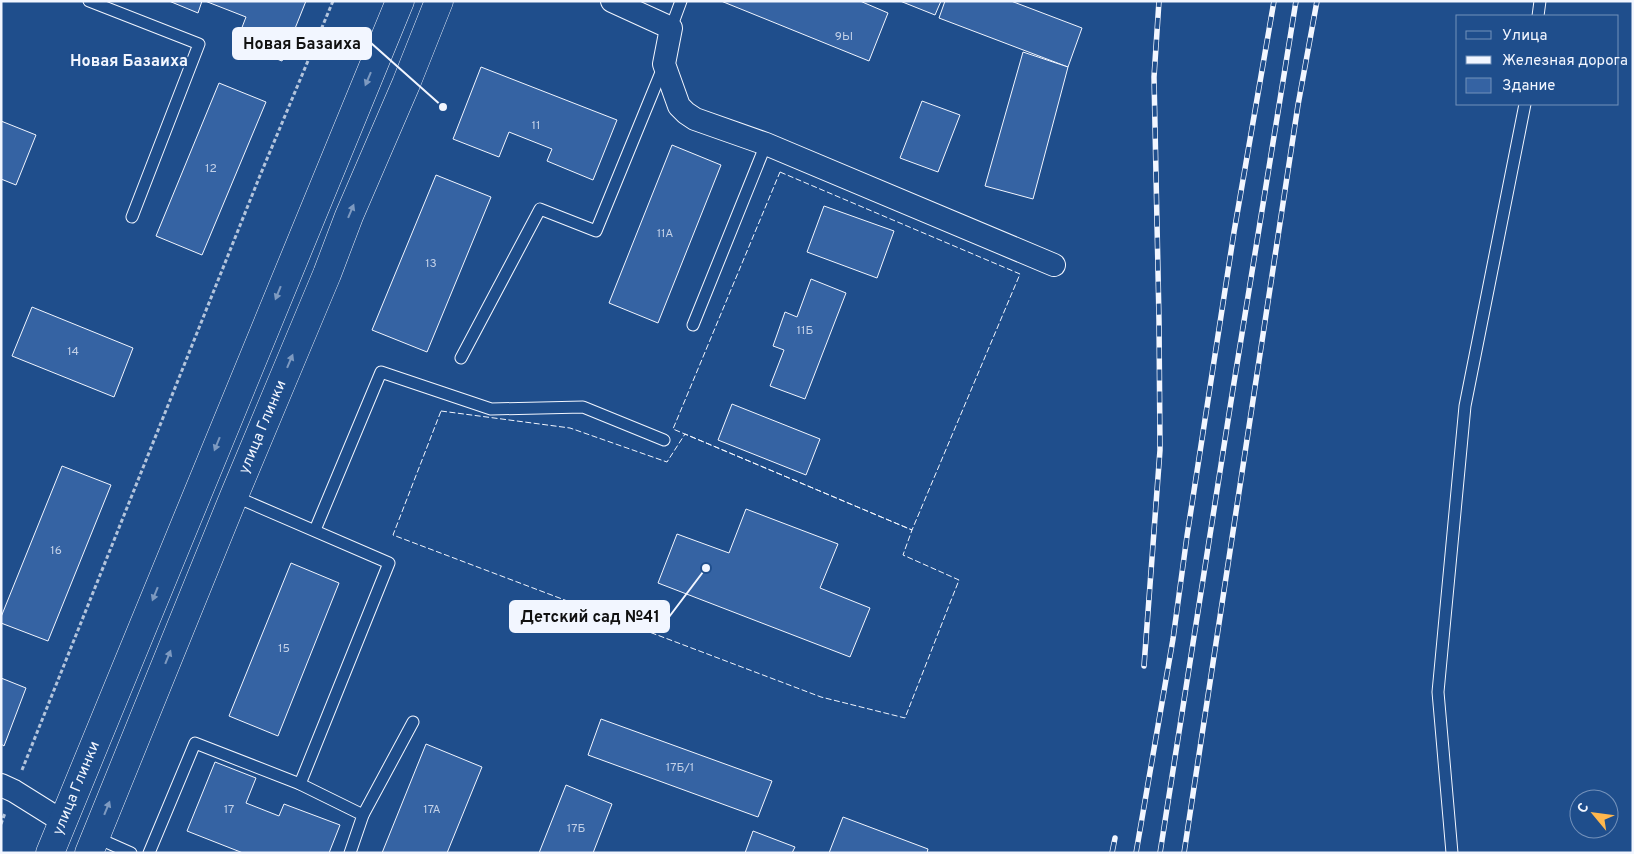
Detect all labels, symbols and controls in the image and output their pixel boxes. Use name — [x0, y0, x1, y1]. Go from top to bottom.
legend — [1456, 15, 1619, 105]
text: Улица — [1502, 27, 1547, 46]
callout: Новая Базаиха — [233, 28, 371, 59]
house number: 9Ы — [835, 29, 853, 45]
text: Новая Базаиха — [243, 35, 361, 55]
district label: Новая Базаиха — [70, 52, 188, 72]
text: Железная дорога — [1502, 52, 1628, 71]
one-way arrow — [363, 72, 371, 86]
text: Здание — [1502, 77, 1555, 96]
house number: 11 — [532, 118, 540, 134]
house number: 12 — [205, 161, 217, 177]
one-way arrow — [348, 204, 356, 218]
house number: 11А — [657, 226, 673, 242]
house number: 13 — [425, 256, 437, 272]
one-way arrow — [274, 286, 282, 300]
house number: 11Б — [797, 323, 814, 339]
house number: 14 — [67, 344, 79, 360]
one-way arrow — [286, 353, 294, 368]
street label: улица Глинки — [235, 377, 291, 477]
one-way arrow — [213, 437, 221, 452]
house number: 16 — [50, 543, 62, 559]
one-way arrow — [151, 587, 159, 601]
callout: Детский сад №41 — [510, 601, 669, 632]
text: Детский сад №41 — [520, 608, 660, 628]
house number: 15 — [278, 641, 290, 657]
one-way arrow — [165, 650, 173, 664]
street label: улица Глинки — [49, 738, 104, 838]
house number: 17Б/1 — [666, 760, 694, 776]
north arrow — [1569, 789, 1619, 839]
one-way arrow — [103, 800, 111, 815]
text: С — [1574, 800, 1594, 816]
house number: 17 — [224, 802, 234, 818]
house number: 17А — [423, 802, 441, 818]
house number: 17Б — [567, 821, 585, 837]

